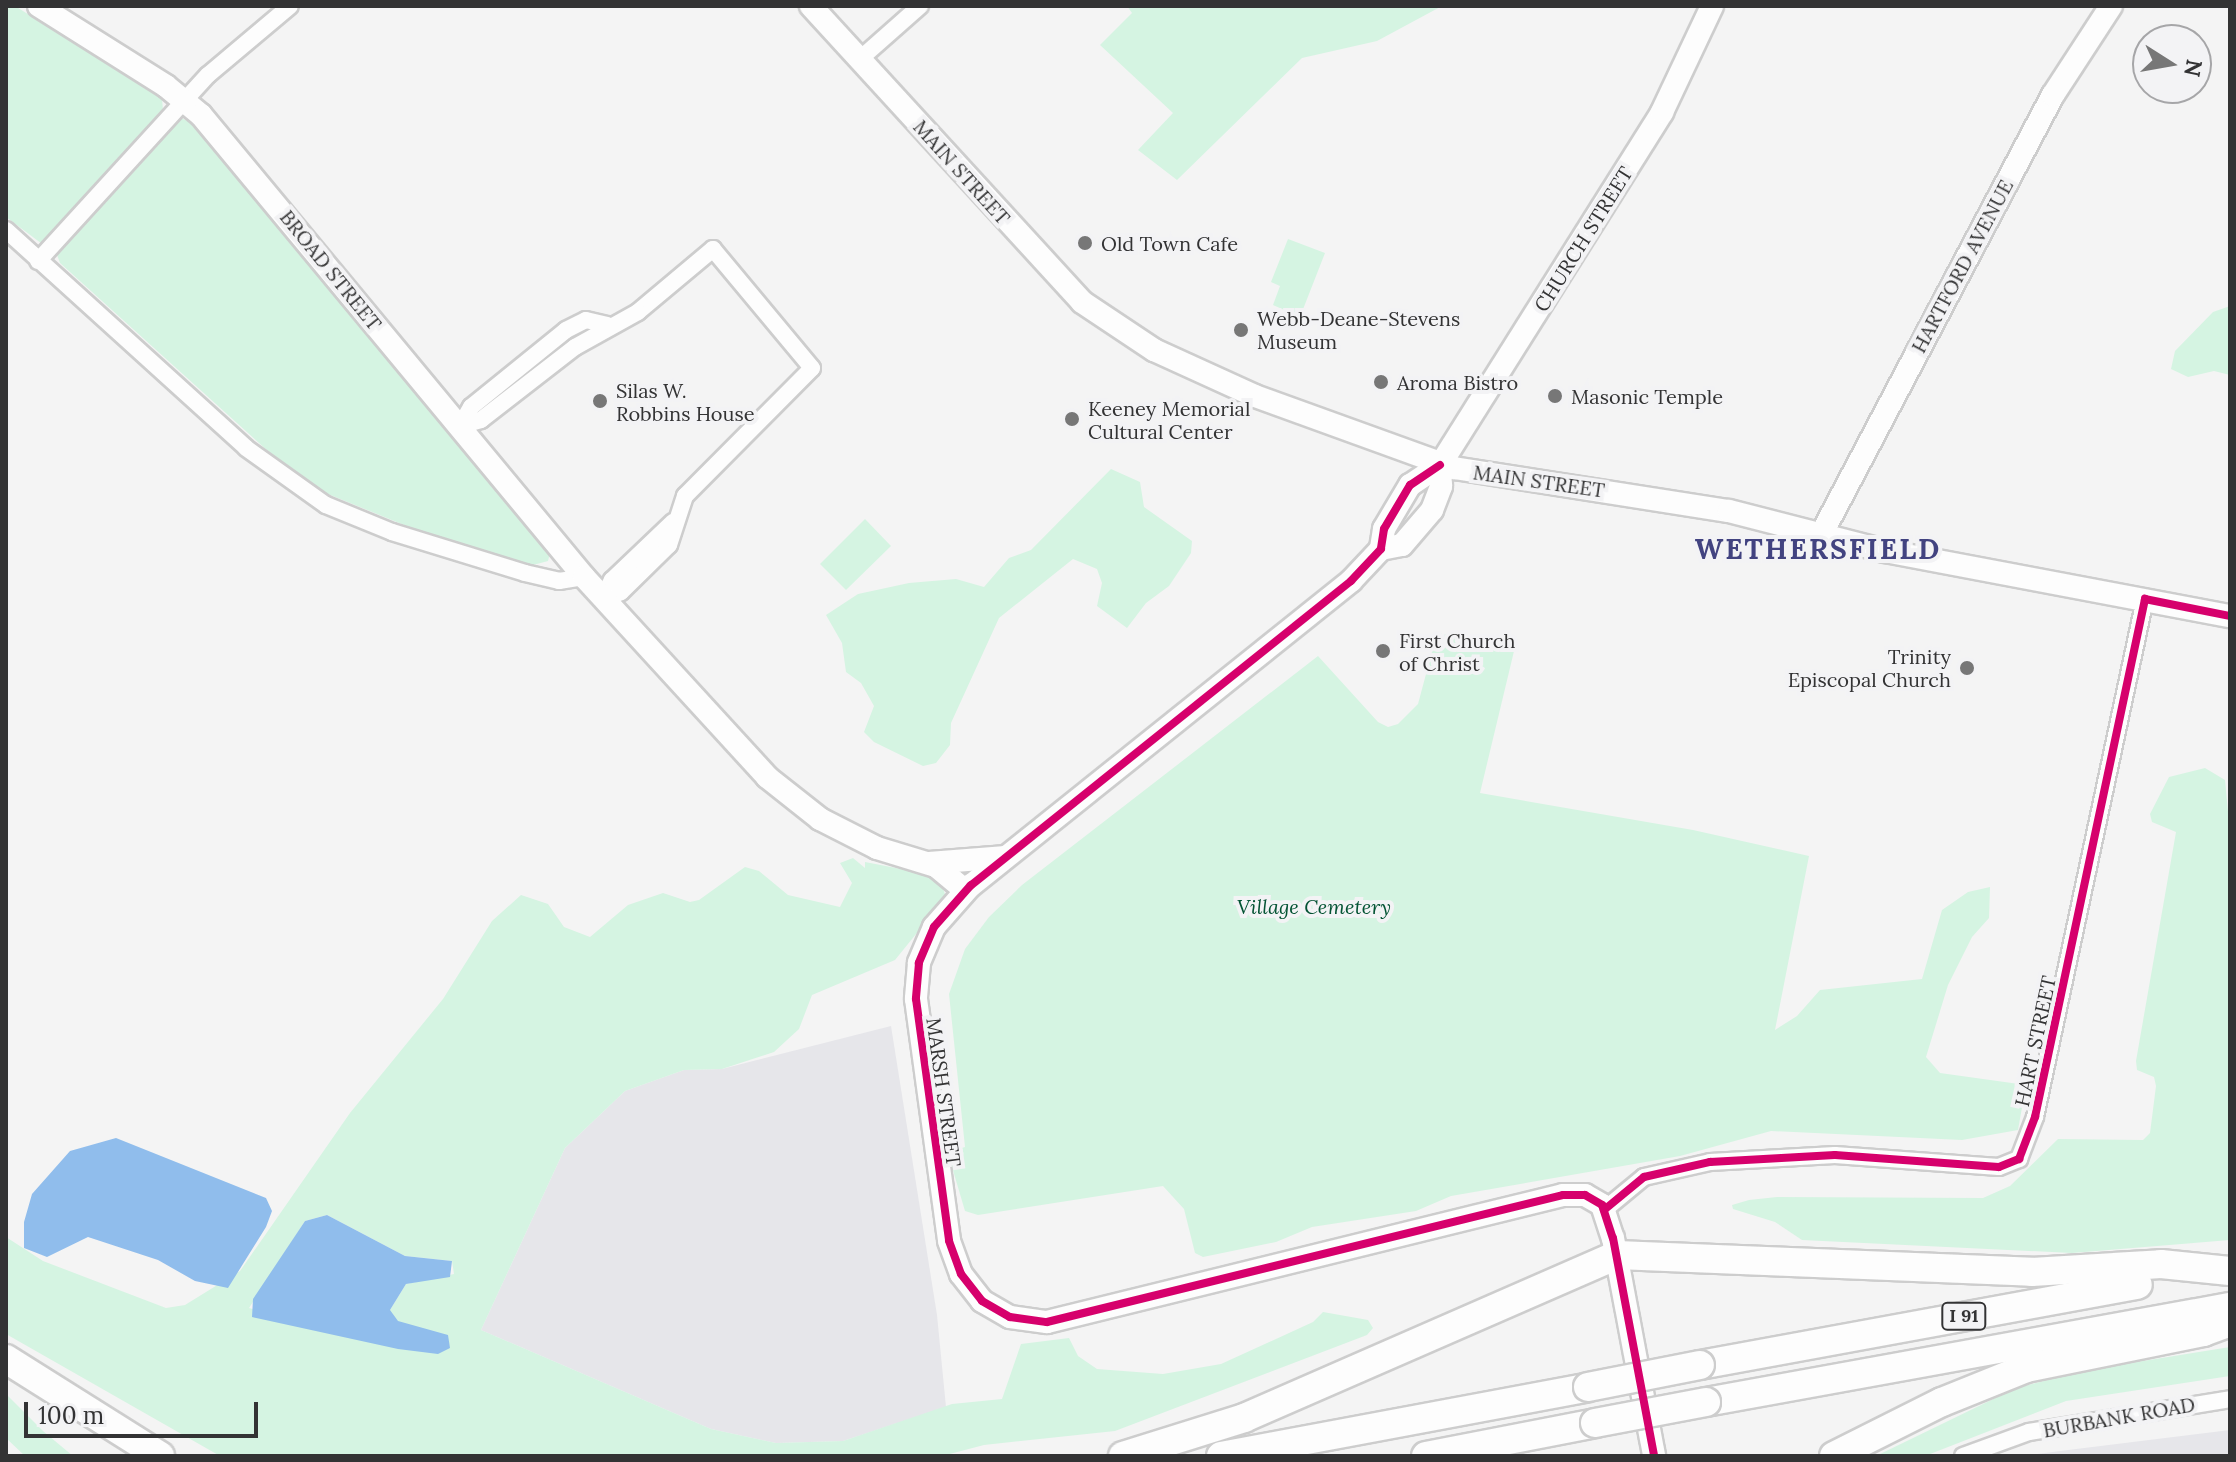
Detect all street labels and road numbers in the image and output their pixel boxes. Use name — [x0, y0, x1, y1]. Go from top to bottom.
street label: MAIN STREET — [909, 115, 1015, 229]
street label: CHURCH STREET — [1529, 162, 1637, 316]
street label: HARTFORD AVENUE — [1906, 175, 2018, 357]
street label: BROAD STREET — [275, 205, 387, 335]
street label: MAIN STREET — [1472, 460, 1606, 502]
street label: HART STREET — [2009, 973, 2061, 1109]
street label: MARSH STREET — [922, 1016, 966, 1168]
road number: I 91 — [1940, 1302, 1988, 1330]
street label: BURBANK ROAD — [2041, 1392, 2197, 1442]

